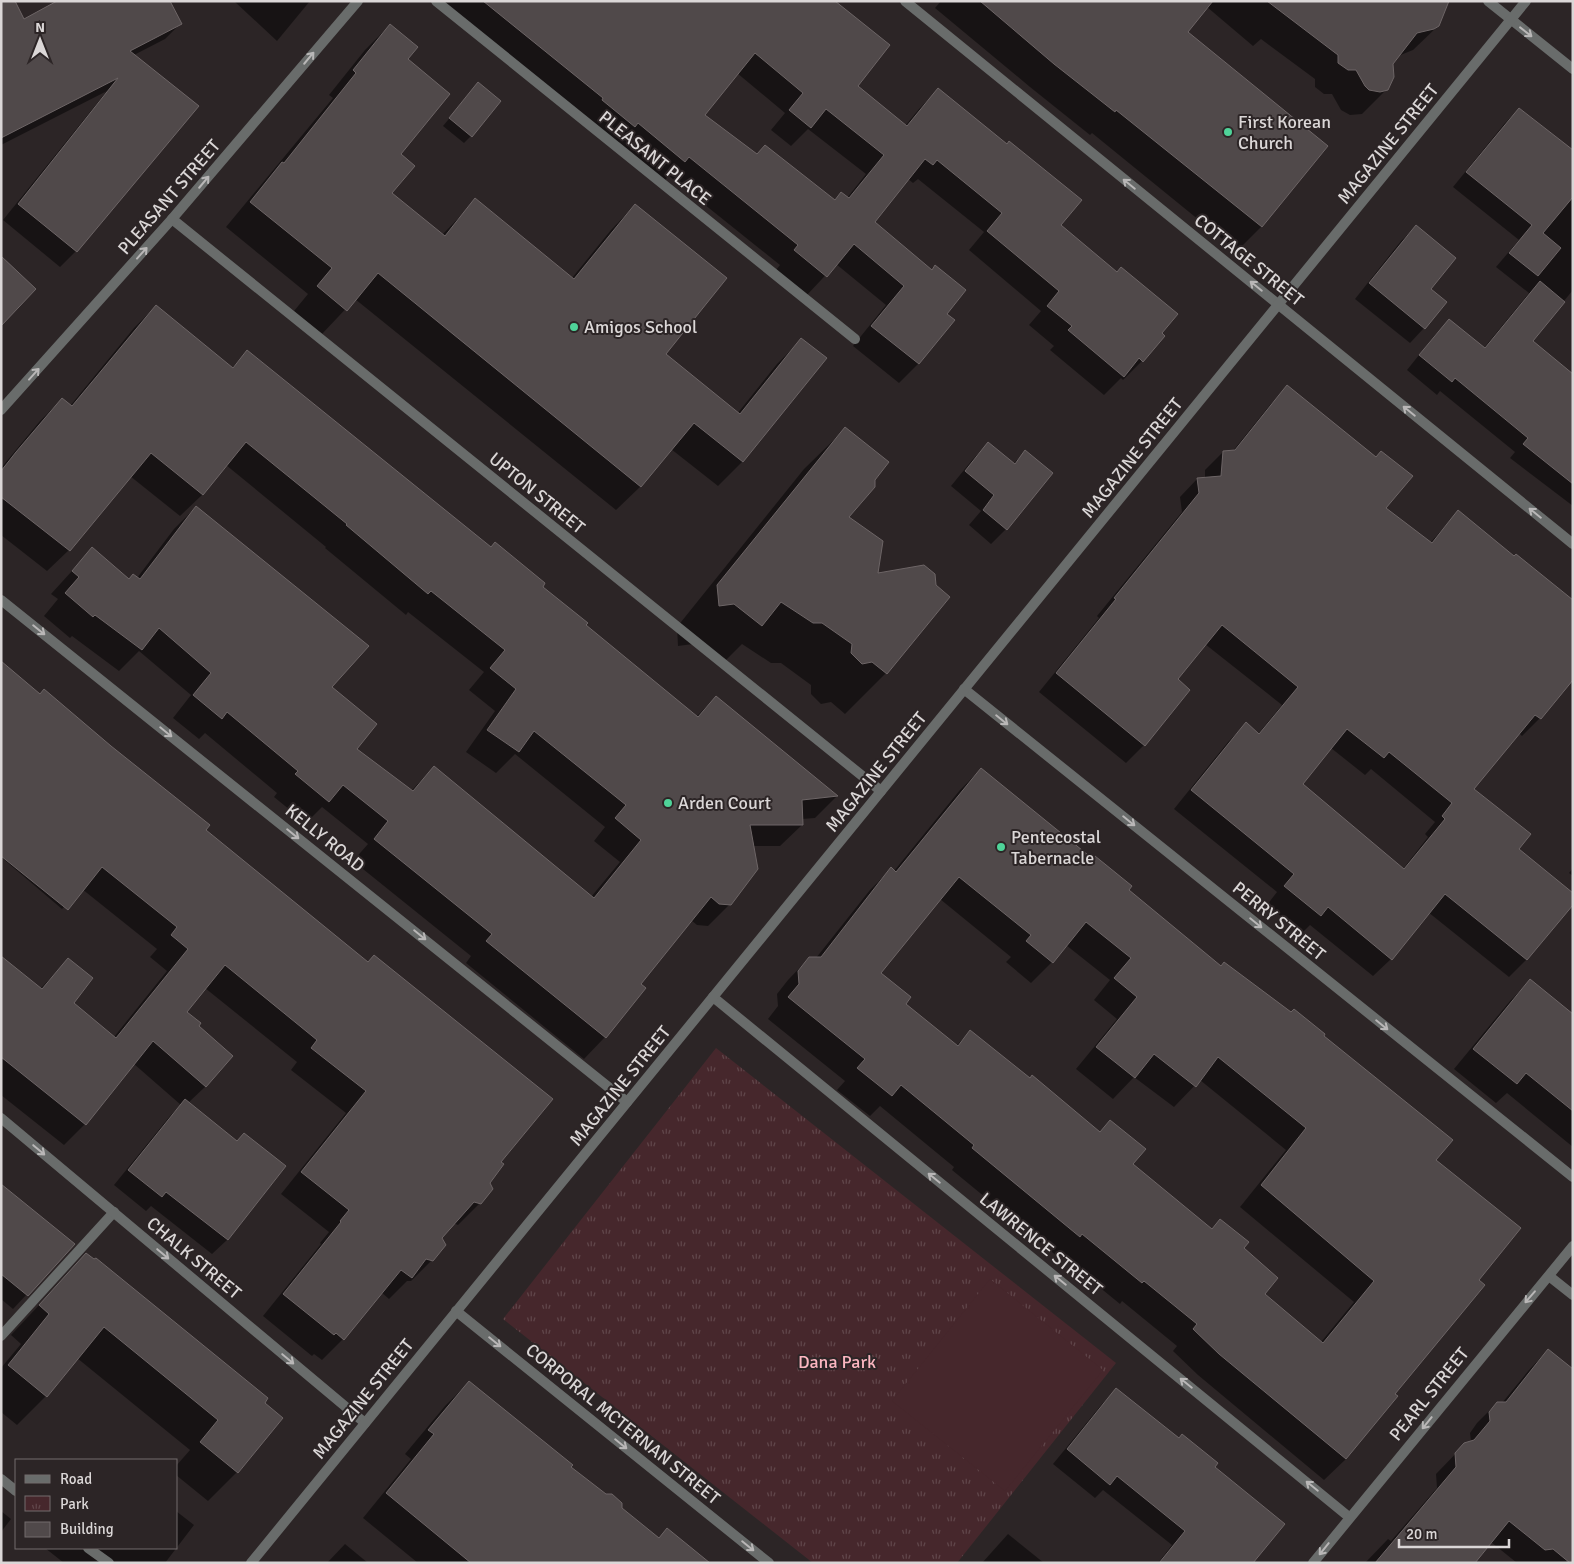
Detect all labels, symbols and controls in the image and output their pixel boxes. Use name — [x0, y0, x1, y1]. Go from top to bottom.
north arrow — [15, 15, 65, 65]
text: N — [35, 19, 45, 36]
one-way arrow — [1519, 26, 1532, 37]
one-way arrow — [304, 52, 315, 65]
street label: MAGAZINE STREET — [1333, 79, 1443, 208]
street label: PLEASANT PLACE — [594, 106, 716, 210]
place label: First Korean Church — [1238, 111, 1331, 154]
marker: First Korean Church — [1222, 126, 1234, 138]
street label: PLEASANT STREET — [113, 135, 225, 259]
one-way arrow — [198, 175, 209, 188]
one-way arrow — [1123, 178, 1136, 189]
street label: COTTAGE STREET — [1190, 209, 1308, 311]
one-way arrow — [136, 246, 148, 259]
one-way arrow — [1249, 280, 1262, 292]
place label: Amigos School — [584, 316, 697, 338]
marker: Amigos School — [568, 321, 580, 333]
one-way arrow — [28, 368, 40, 381]
street label: MAGAZINE STREET — [1077, 393, 1187, 522]
one-way arrow — [1403, 405, 1416, 416]
street label: UPTON STREET — [485, 448, 590, 538]
one-way arrow — [1529, 508, 1542, 519]
one-way arrow — [32, 625, 45, 636]
street label: MAGAZINE STREET — [821, 707, 931, 836]
one-way arrow — [995, 714, 1008, 725]
one-way arrow — [159, 727, 172, 738]
place label: Arden Court — [678, 792, 771, 814]
marker: Arden Court — [662, 797, 674, 809]
street label: KELLY ROAD — [281, 799, 369, 877]
one-way arrow — [1122, 816, 1135, 827]
place label: Pentecostal Tabernacle — [1011, 826, 1101, 869]
one-way arrow — [286, 828, 299, 839]
marker: Pentecostal Tabernacle — [995, 841, 1007, 853]
street label: PERRY STREET — [1228, 877, 1330, 965]
one-way arrow — [1249, 918, 1262, 929]
one-way arrow — [413, 930, 426, 941]
one-way arrow — [1376, 1019, 1389, 1030]
street label: MAGAZINE STREET — [565, 1021, 675, 1150]
one-way arrow — [32, 1144, 45, 1155]
one-way arrow — [928, 1172, 941, 1183]
street label: LAWRENCE STREET — [975, 1188, 1107, 1300]
street label: CHALK STREET — [142, 1212, 246, 1304]
one-way arrow — [157, 1248, 170, 1260]
one-way arrow — [1054, 1275, 1067, 1286]
one-way arrow — [1524, 1291, 1536, 1304]
street label: MAGAZINE STREET — [308, 1334, 418, 1463]
one-way arrow — [488, 1336, 501, 1347]
street label: CORPORAL MCTERNAN STREET — [521, 1339, 725, 1509]
street label: PEARL STREET — [1385, 1343, 1473, 1445]
park label: Dana Park — [798, 1351, 876, 1373]
one-way arrow — [281, 1353, 294, 1364]
one-way arrow — [1179, 1378, 1192, 1389]
one-way arrow — [1421, 1416, 1432, 1429]
one-way arrow — [614, 1438, 627, 1449]
legend — [15, 1459, 178, 1549]
text: Road — [60, 1470, 92, 1488]
one-way arrow — [1305, 1480, 1318, 1491]
text: Park — [60, 1495, 89, 1513]
scale bar — [1399, 1516, 1509, 1548]
text: Building — [60, 1520, 114, 1538]
text: 20 m — [1406, 1525, 1437, 1543]
one-way arrow — [741, 1540, 754, 1551]
one-way arrow — [1319, 1542, 1330, 1555]

